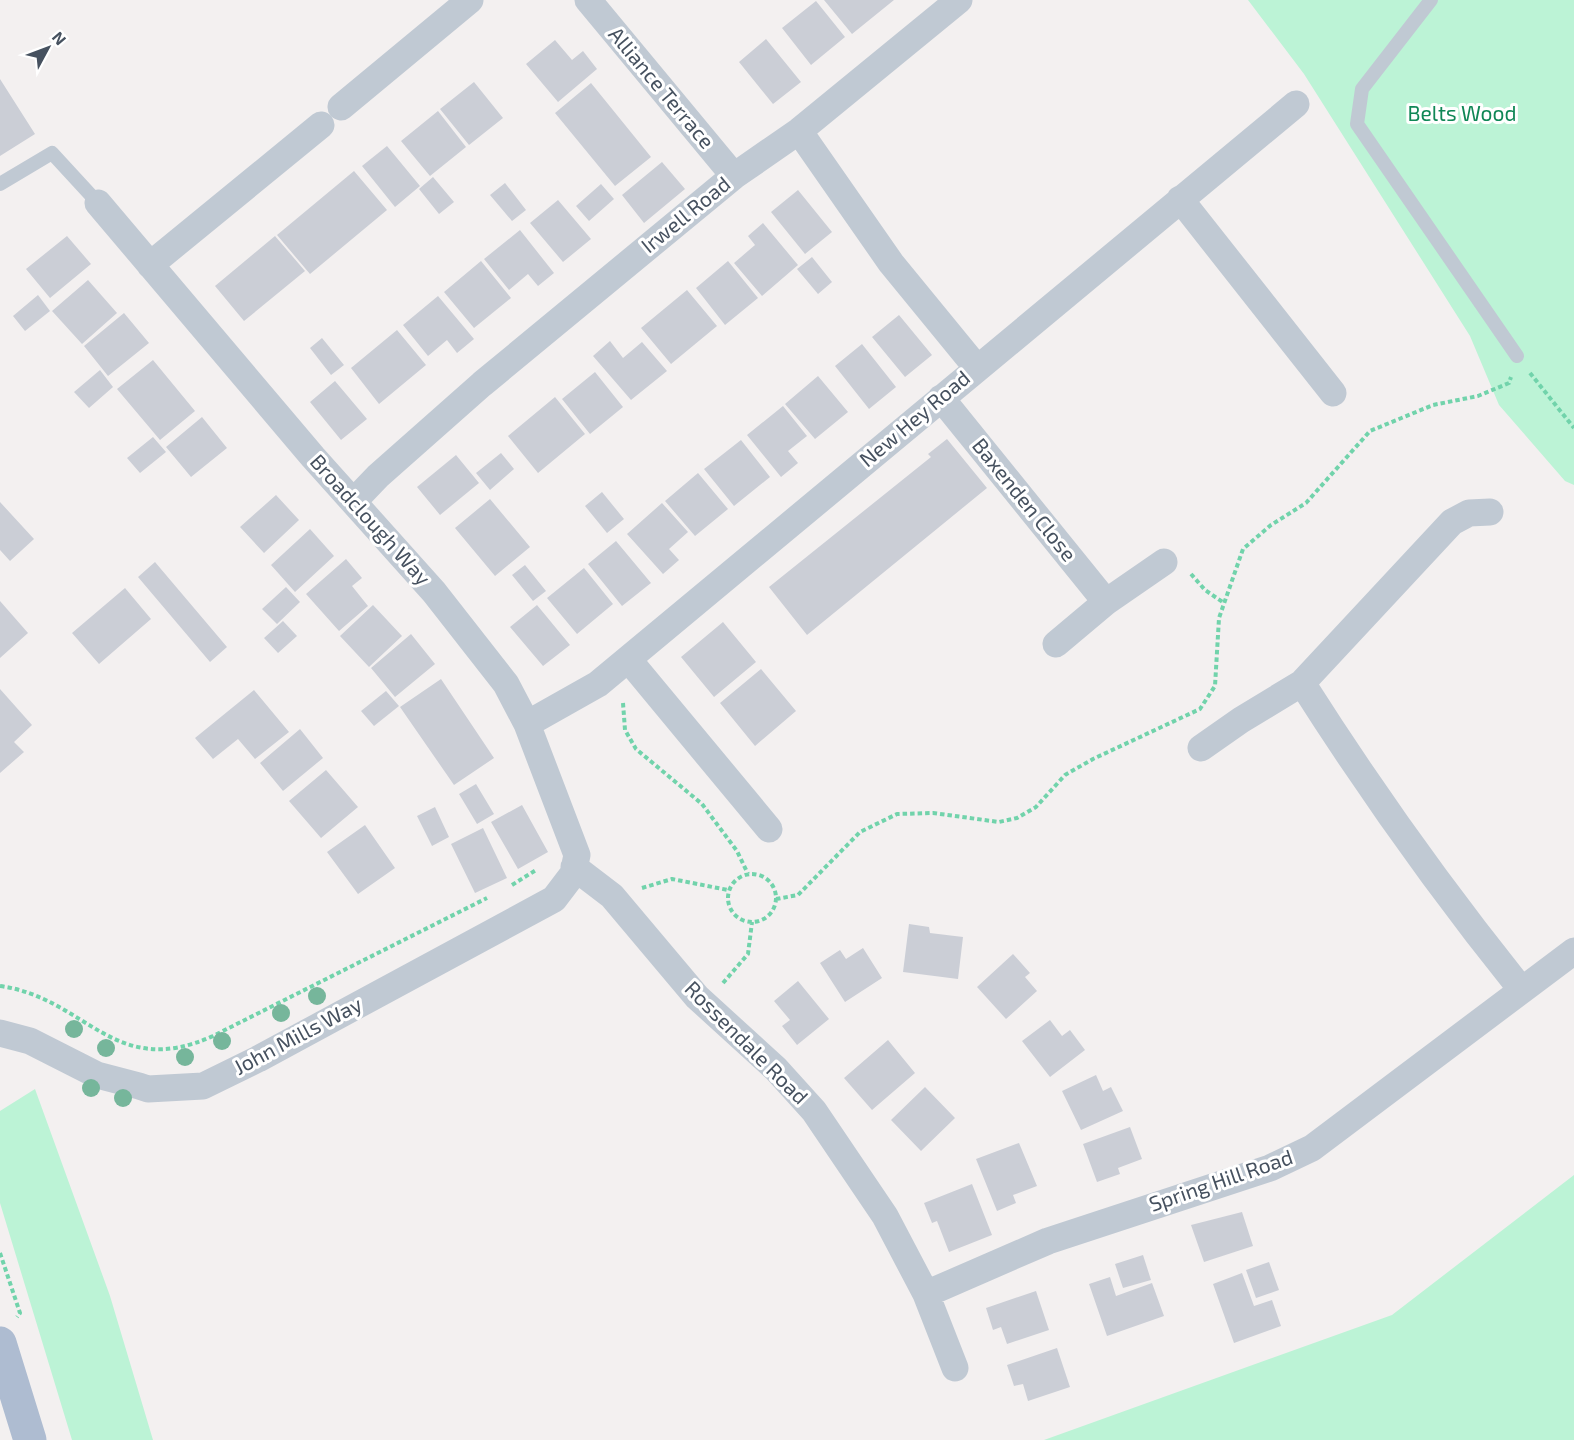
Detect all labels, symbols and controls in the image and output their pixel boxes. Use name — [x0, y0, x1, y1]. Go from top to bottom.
north arrow — [18, 18, 78, 78]
street label: Alliance Terrace — [604, 21, 720, 153]
text: N — [49, 27, 71, 48]
park label: Belts Wood — [1408, 100, 1516, 125]
street label: Irwell Road — [635, 170, 735, 257]
street label: New Hey Road — [854, 364, 974, 471]
street label: Baxenden Close — [968, 432, 1082, 566]
street label: Broadclough Way — [306, 448, 437, 590]
street label: Rossendale Road — [680, 975, 814, 1109]
street label: John Mills Way — [229, 990, 366, 1079]
street label: Spring Hill Road — [1145, 1143, 1296, 1216]

